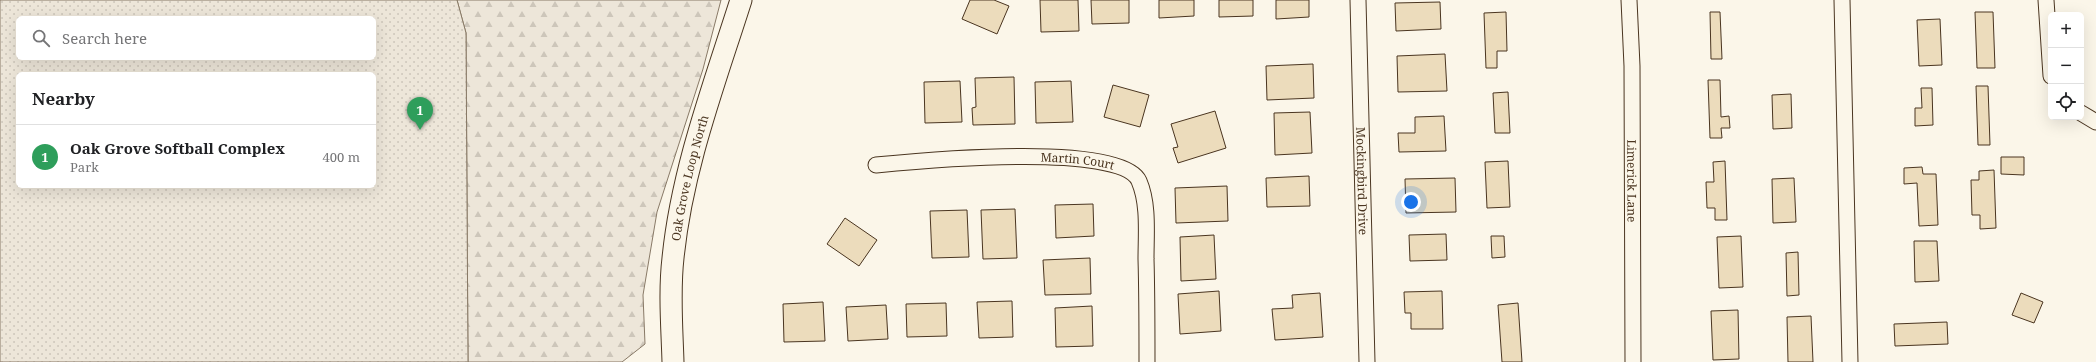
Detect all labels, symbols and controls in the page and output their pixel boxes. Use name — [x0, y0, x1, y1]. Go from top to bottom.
map controls — [2048, 12, 2084, 120]
button: + — [2048, 12, 2084, 48]
search box — [16, 16, 376, 60]
icon: search — [30, 27, 52, 49]
text: Search here — [62, 28, 147, 48]
button: − — [2048, 48, 2084, 84]
button: locate — [2048, 84, 2084, 120]
text: Nearby — [32, 87, 95, 110]
pin: 1 — [407, 97, 433, 130]
street label: Oak Grove Loop North — [667, 112, 712, 242]
street label: Mockingbird Drive — [1353, 127, 1372, 235]
text: Oak Grove Softball Complex — [70, 138, 285, 158]
street label: Limerick Lane — [1624, 139, 1641, 222]
text: 1 — [41, 148, 49, 166]
text: 400 m — [323, 148, 360, 166]
street label: Martin Court — [1040, 148, 1117, 173]
text: Park — [70, 158, 99, 176]
your location — [1401, 192, 1421, 212]

